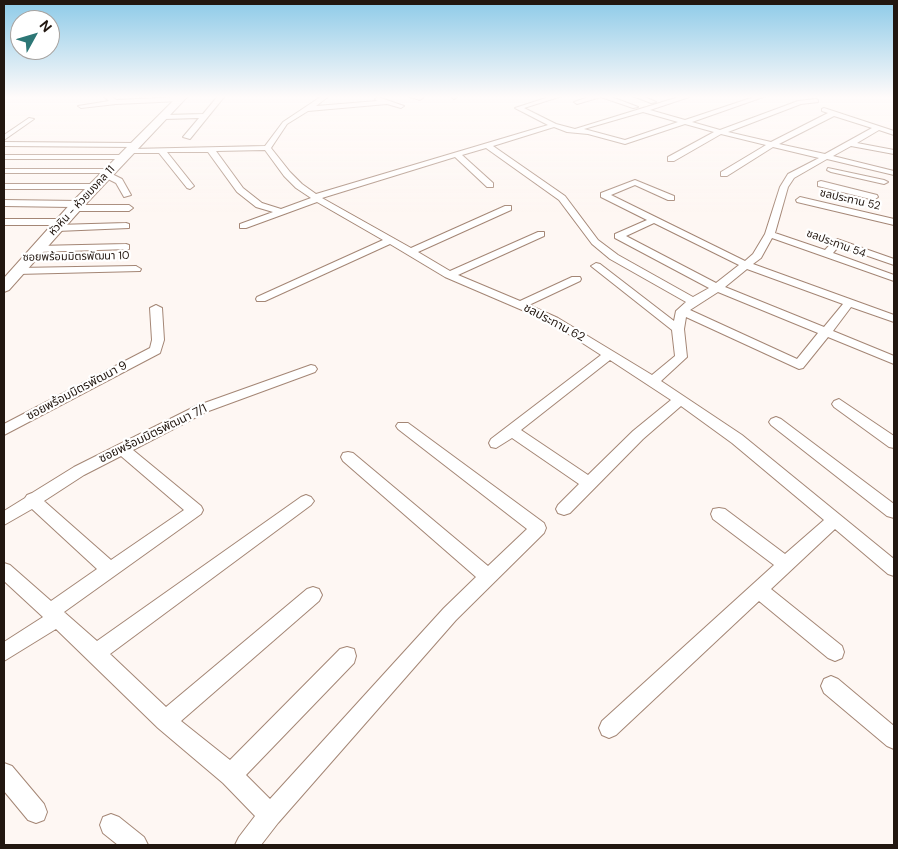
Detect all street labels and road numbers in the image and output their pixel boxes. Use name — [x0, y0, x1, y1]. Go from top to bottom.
street label: หัวหิน - ห้วยมงคล 11 — [46, 163, 118, 239]
street label: ชลประทาน 52 — [818, 187, 882, 213]
street label: ชลประทาน 54 — [804, 227, 868, 261]
street label: ซอยพร้อมมิตรพัฒนา 10 — [22, 249, 130, 265]
street label: ชลประทาน 62 — [521, 301, 587, 345]
street label: ซอยพร้อมมิตรพัฒนา 9 — [24, 358, 130, 424]
street label: ซอยพร้อมมิตรพัฒนา 7/1 — [97, 402, 209, 466]

